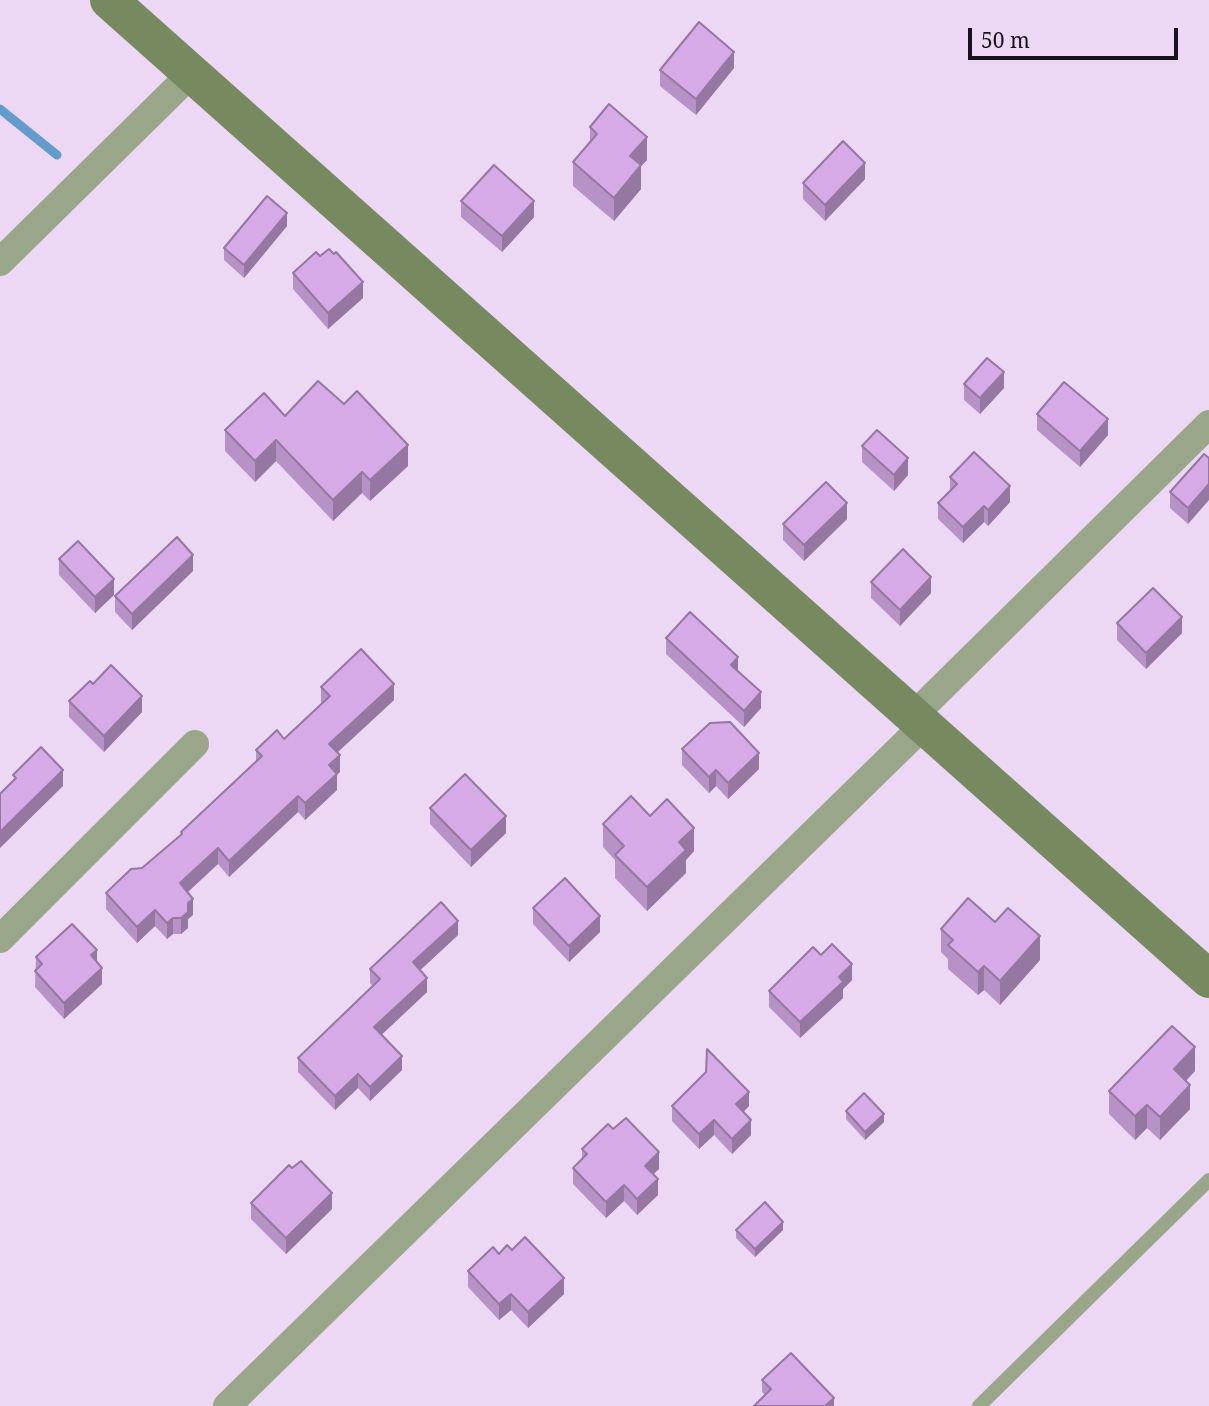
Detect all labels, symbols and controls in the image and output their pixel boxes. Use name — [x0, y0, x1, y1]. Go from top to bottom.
scale bar — [971, 14, 1181, 58]
text: 50 m — [981, 26, 1030, 54]

